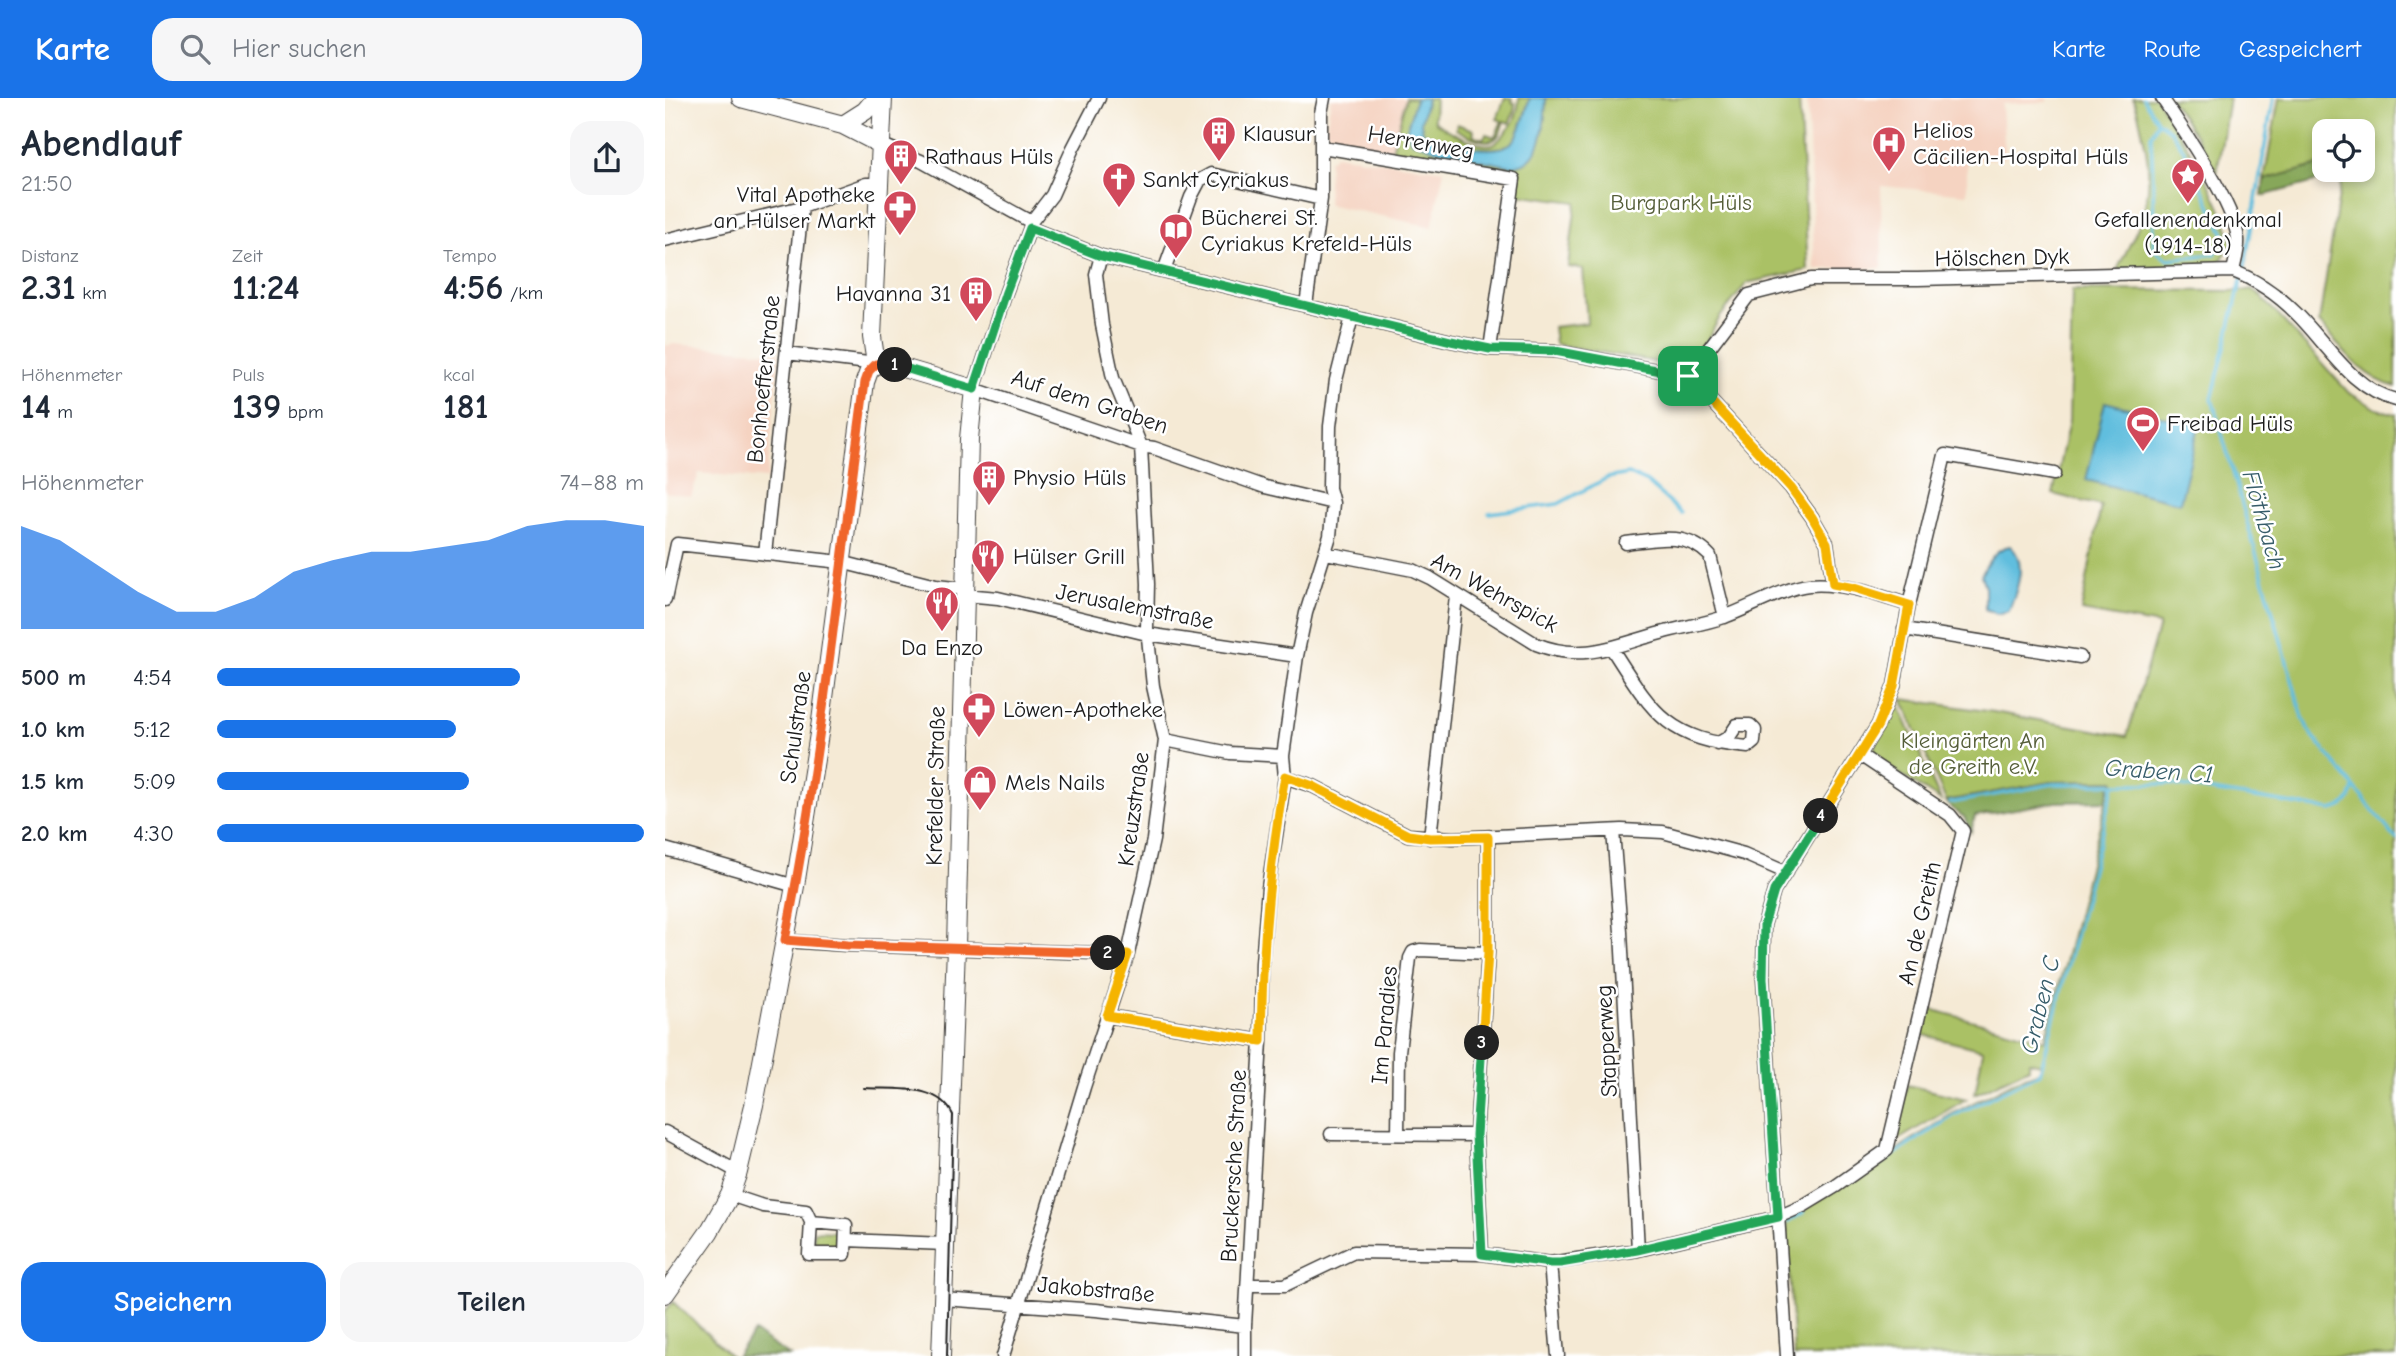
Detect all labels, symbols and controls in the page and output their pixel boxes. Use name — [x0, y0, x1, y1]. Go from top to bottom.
search box — [152, 18, 642, 81]
text: Karte — [35, 30, 110, 68]
icon: search — [176, 30, 214, 68]
text: Hier suchen — [232, 34, 367, 64]
text: Karte — [2052, 35, 2106, 63]
text: Route — [2144, 35, 2201, 63]
text: Gespeichert — [2239, 35, 2361, 63]
building icon: Klausur — [1200, 114, 1238, 163]
place label: Helios Cäcilien-Hospital Hüls — [1913, 117, 2128, 170]
map controls — [2312, 119, 2375, 182]
button: locate — [2312, 119, 2375, 182]
place label: Klausur — [1243, 120, 1316, 147]
street label: Herrenweg — [1366, 120, 1476, 165]
button: share — [570, 121, 644, 195]
text: Abendlauf — [21, 122, 181, 166]
hospital icon: Helios Cäcilien-Hospital Hüls — [1870, 124, 1908, 173]
building icon: Rathaus Hüls — [882, 137, 920, 186]
place label: Rathaus Hüls — [925, 143, 1053, 170]
place icon: Gefallenendenkmal (1914-18) — [2169, 156, 2207, 205]
church icon: Sankt Cyriakus — [1100, 160, 1138, 209]
place label: Sankt Cyriakus — [1143, 166, 1289, 193]
text: 21:50 — [21, 170, 73, 197]
place label: Vital Apotheke an Hülser Markt — [713, 181, 876, 234]
pharmacy icon: Vital Apotheke an Hülser Markt — [881, 188, 919, 237]
park label: Burgpark Hüls — [1610, 189, 1752, 216]
place label: Bücherei St. Cyriakus Krefeld-Hüls — [1201, 204, 1412, 257]
place label: Gefallenendenkmal (1914-18) — [2094, 206, 2282, 259]
library icon: Bücherei St. Cyriakus Krefeld-Hüls — [1157, 211, 1195, 260]
street label: Hölschen Dyk — [1935, 243, 2070, 272]
text: Distanz — [21, 245, 79, 267]
text: Zeit — [232, 245, 262, 267]
text: Tempo — [443, 245, 497, 267]
text: 2.31 — [21, 267, 76, 308]
text: 11:24 — [232, 267, 300, 308]
text: 4:56 — [443, 267, 504, 308]
building icon: Havanna 31 — [957, 274, 995, 323]
place label: Havanna 31 — [836, 280, 951, 307]
text: km — [76, 282, 107, 304]
text: /km — [504, 282, 543, 304]
street label: Bonhoefferstraße — [741, 294, 786, 464]
pin — [1658, 346, 1718, 406]
pin: 1 — [877, 348, 912, 382]
text: 1 — [891, 353, 898, 375]
icon: arrive — [1669, 357, 1707, 395]
street label: Auf dem Graben — [1008, 363, 1172, 440]
text: Höhenmeter — [21, 364, 122, 386]
text: Puls — [232, 364, 264, 386]
text: kcal — [443, 364, 475, 386]
text: 14 — [21, 386, 51, 427]
text: 139 — [232, 386, 281, 427]
text: 181 — [443, 386, 488, 427]
text: m — [51, 401, 73, 423]
text: bpm — [281, 401, 324, 423]
sports icon: Freibad Hüls — [2124, 404, 2162, 453]
place label: Freibad Hüls — [2167, 410, 2293, 437]
building icon: Physio Hüls — [970, 458, 1008, 507]
place label: Physio Hüls — [1013, 464, 1126, 491]
water label: Flöthbach — [2236, 467, 2292, 573]
text: Höhenmeter — [21, 469, 143, 496]
text: 74–88 m — [560, 469, 644, 496]
restaurant icon: Hülser Grill — [969, 537, 1007, 586]
place label: Hülser Grill — [1013, 543, 1125, 570]
street label: Am Wehrspick — [1427, 547, 1563, 638]
street label: Jerusalemstraße — [1054, 578, 1216, 635]
restaurant icon: Da Enzo — [923, 584, 961, 633]
place label: Da Enzo — [901, 634, 983, 661]
text: 500 m — [21, 664, 86, 691]
text: 4:54 — [133, 664, 172, 691]
street label: Schulstraße — [774, 669, 817, 785]
pharmacy icon: Löwen-Apotheke — [960, 690, 998, 739]
place label: Löwen-Apotheke — [1003, 696, 1163, 723]
street label: Krefelder Straße — [921, 706, 950, 866]
text: 1.0 km — [21, 716, 85, 743]
text: 5:12 — [133, 716, 171, 743]
park label: Kleingärten An de Greith e.V. — [1901, 727, 2045, 780]
street label: Kreuzstraße — [1112, 750, 1155, 868]
water label: Graben C1 — [2104, 753, 2214, 789]
shop icon: Mels Nails — [961, 763, 999, 812]
text: 1.5 km — [21, 768, 84, 795]
text: 5:09 — [133, 768, 176, 795]
place label: Mels Nails — [1005, 769, 1105, 796]
pin: 4 — [1803, 798, 1839, 834]
text: 4 — [1816, 804, 1825, 826]
text: 2.0 km — [21, 820, 87, 847]
text: 4:30 — [133, 820, 174, 847]
street label: An de Greith — [1892, 859, 1947, 988]
pin: 2 — [1091, 936, 1125, 970]
text: 2 — [1103, 941, 1112, 963]
water label: Graben C — [2014, 952, 2066, 1057]
street label: Im Paradies — [1366, 965, 1403, 1085]
street label: Stapperweg — [1590, 984, 1623, 1098]
pin: 3 — [1465, 1026, 1499, 1060]
text: 3 — [1477, 1031, 1486, 1053]
street label: Bruckersche Straße — [1215, 1069, 1252, 1263]
button: Speichern — [21, 1262, 326, 1342]
button: Teilen — [340, 1262, 644, 1342]
street label: Jakobstraße — [1036, 1271, 1156, 1308]

